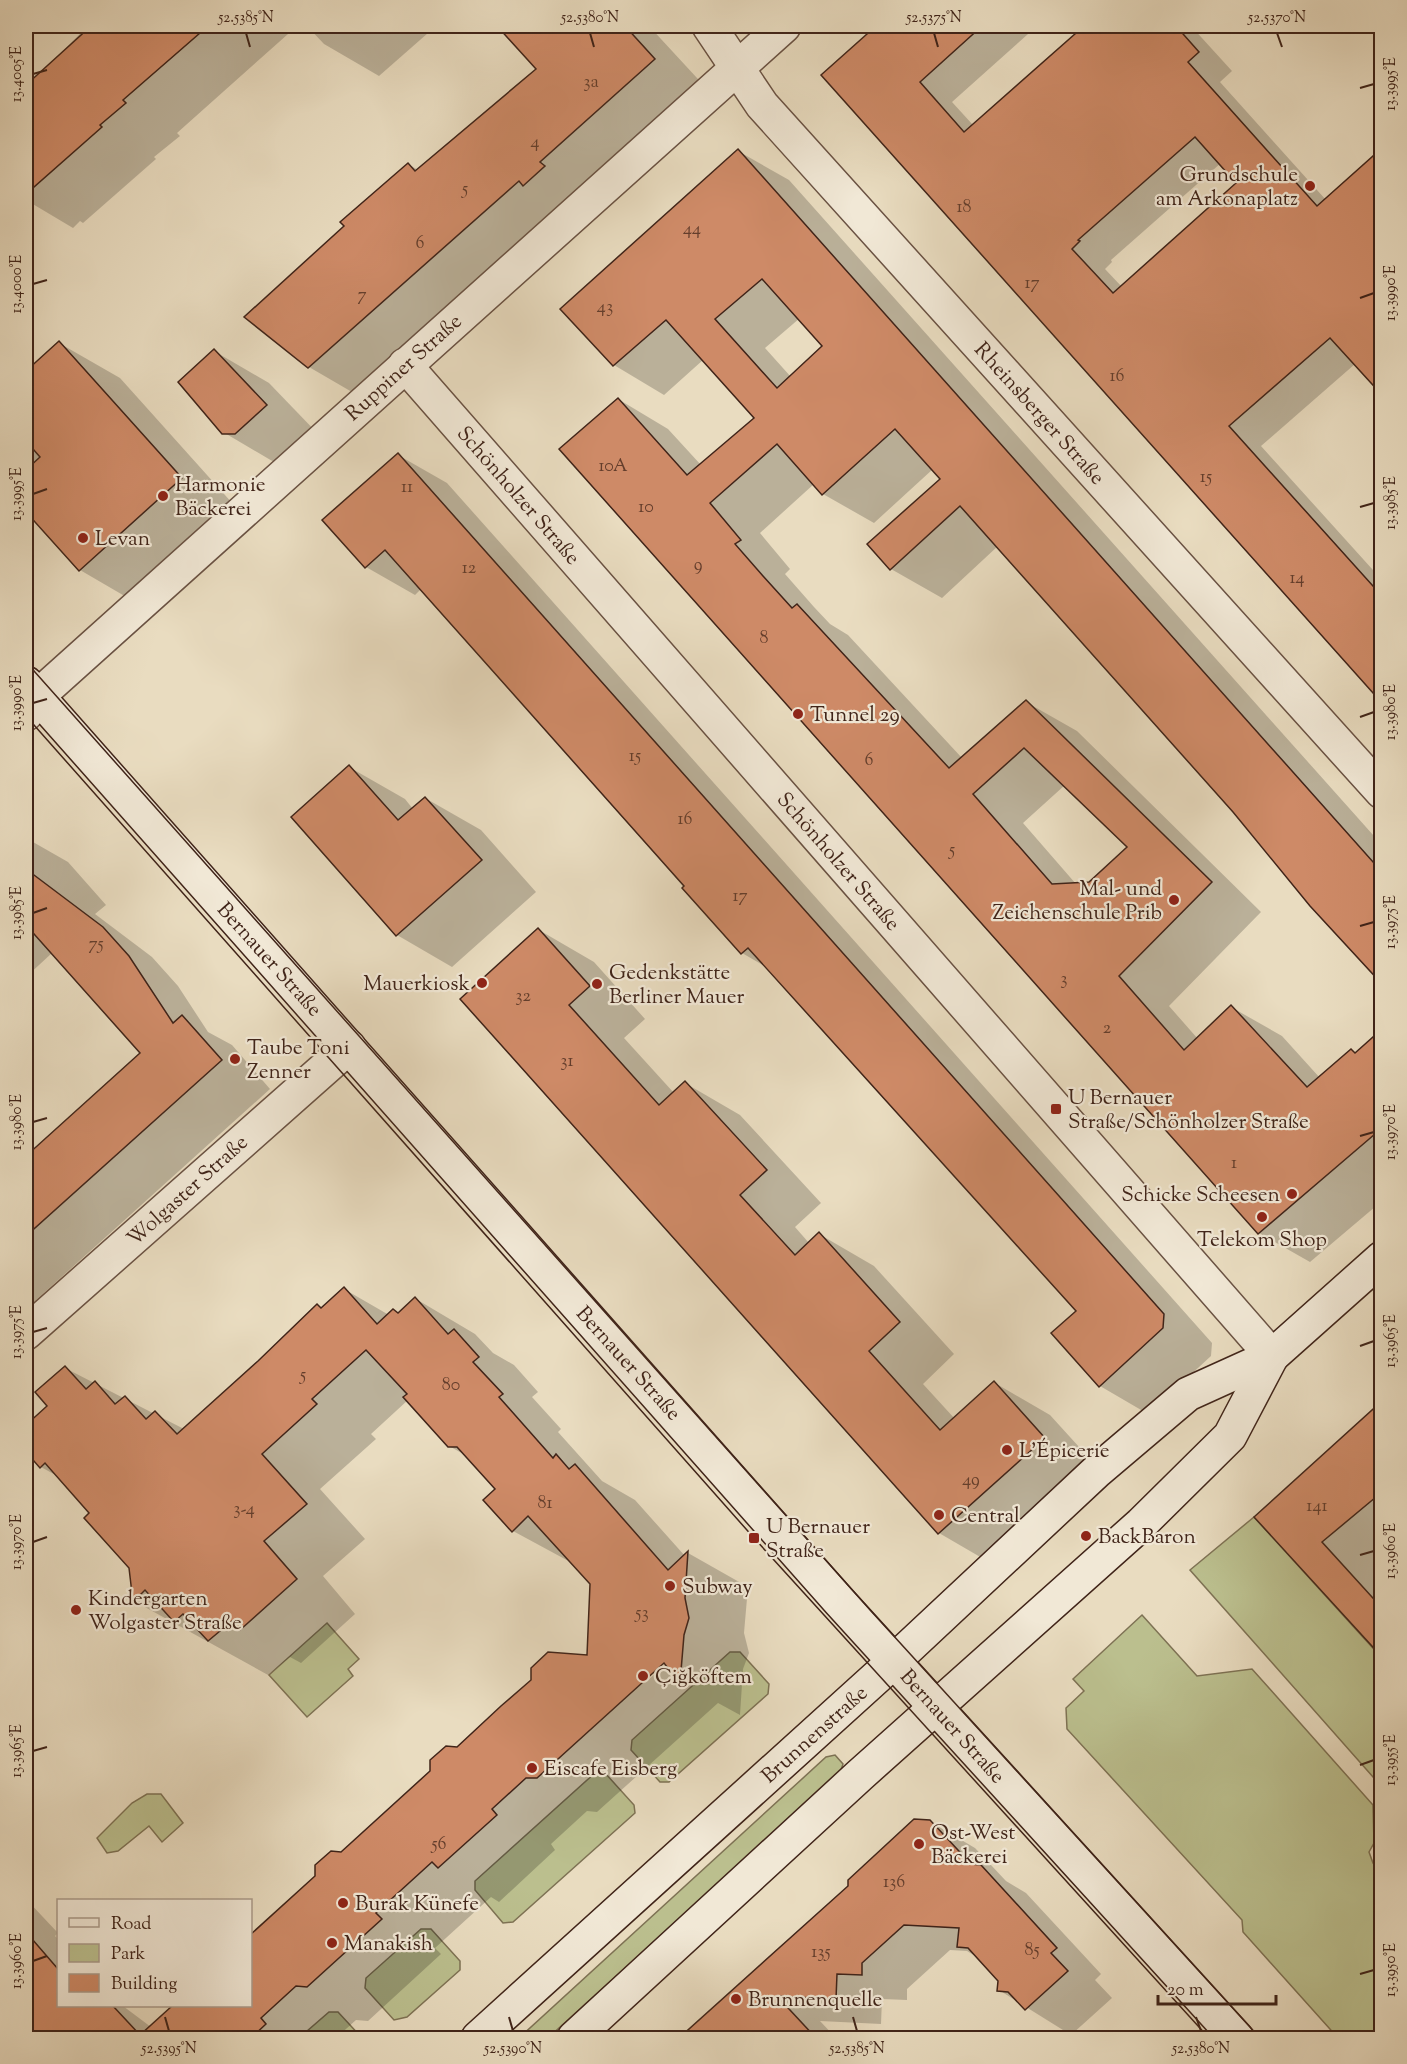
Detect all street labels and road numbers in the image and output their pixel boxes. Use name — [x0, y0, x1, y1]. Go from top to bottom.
street label: Ruppiner Straße — [339, 308, 469, 429]
street label: Rheinsberger Straße — [966, 336, 1111, 492]
street label: Schönholzer Straße — [449, 420, 586, 572]
street label: Schönholzer Straße — [769, 786, 906, 938]
street label: Bernauer Straße — [209, 896, 328, 1024]
street label: Wolgaster Straße — [121, 1129, 256, 1254]
street label: Bernauer Straße — [568, 1300, 687, 1428]
street label: Bernauer Straße — [892, 1663, 1011, 1791]
street label: Brunnenstraße — [756, 1680, 875, 1791]

